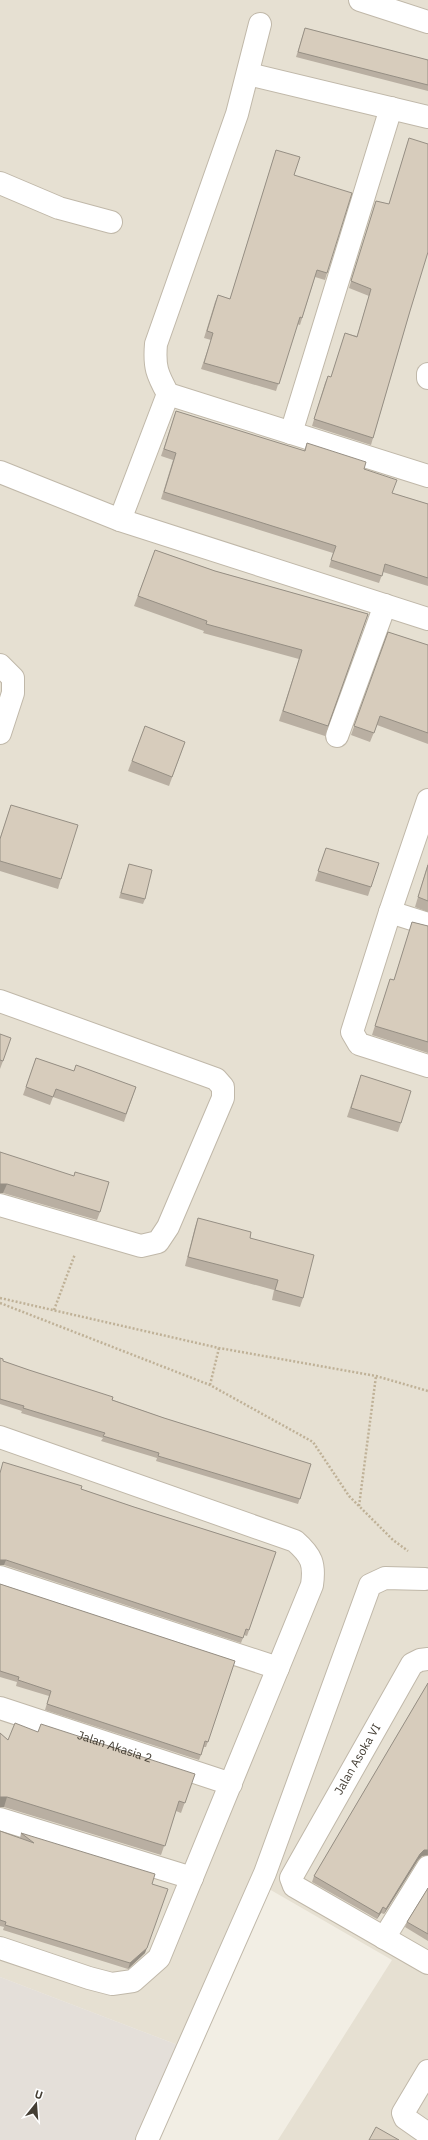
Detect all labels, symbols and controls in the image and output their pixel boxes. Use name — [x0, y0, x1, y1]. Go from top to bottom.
street label: Jalan Asoka VI — [331, 1721, 384, 1797]
street label: Jalan Akasia 2 — [76, 1727, 154, 1765]
north arrow — [16, 2084, 56, 2124]
text: U — [33, 2087, 45, 2102]

